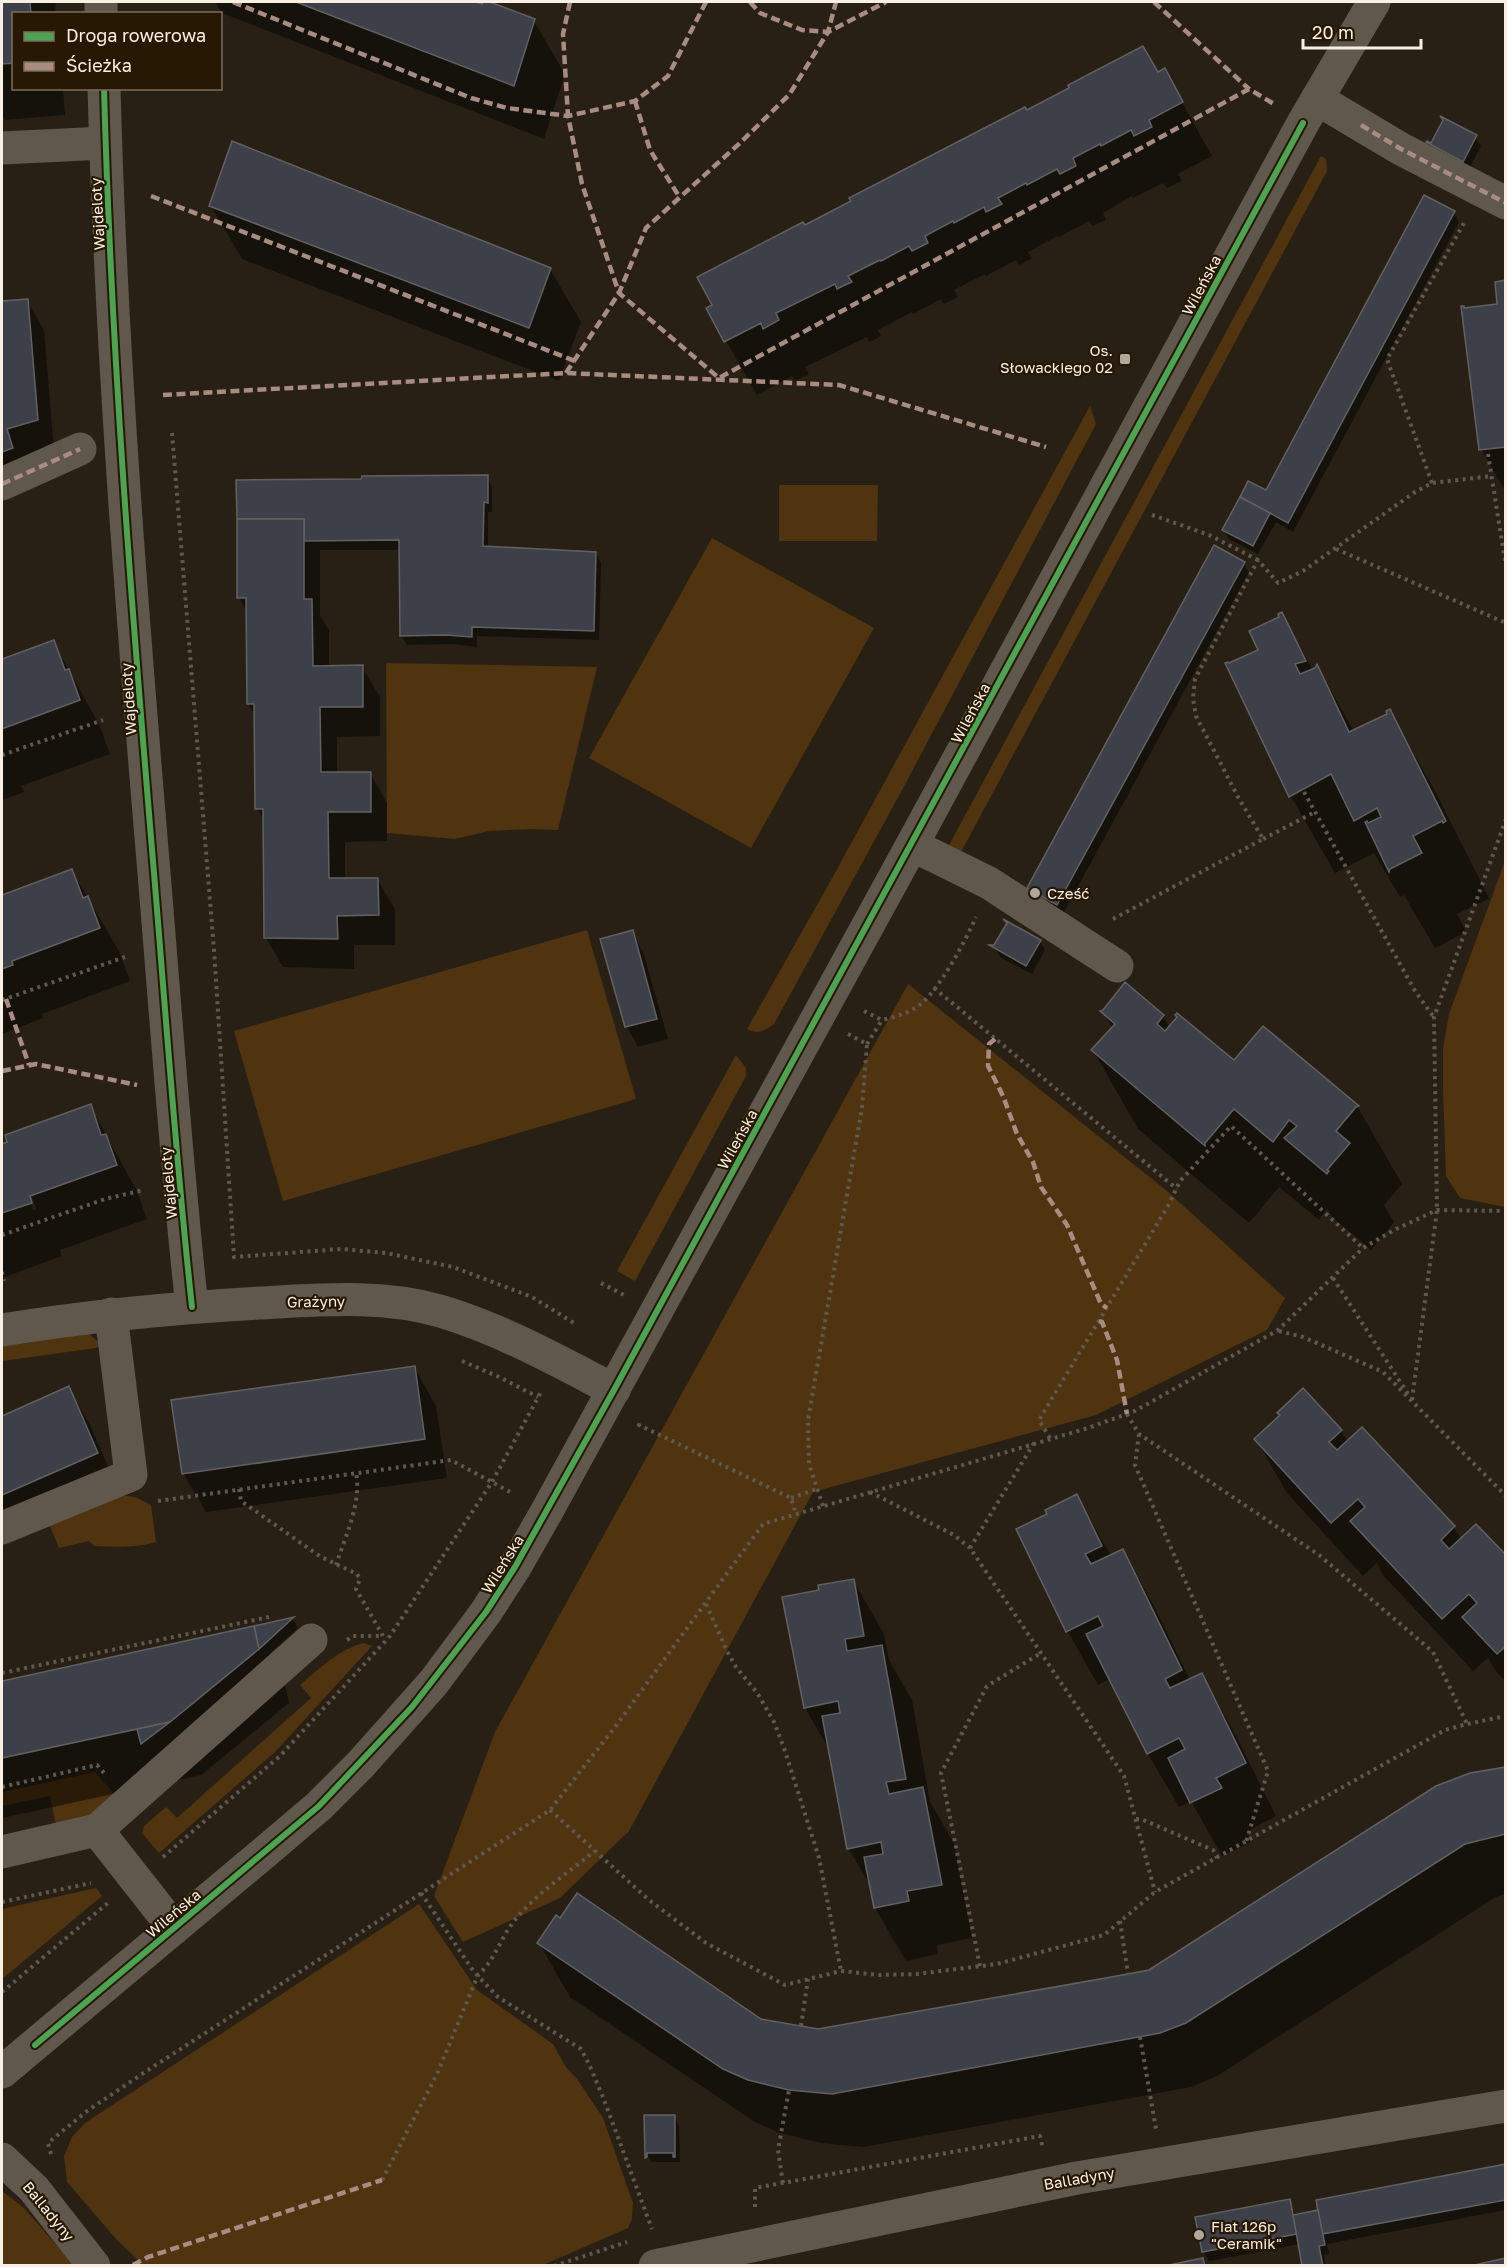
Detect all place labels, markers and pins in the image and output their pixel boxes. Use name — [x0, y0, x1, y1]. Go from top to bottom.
place label: Os. Słowackiego 02 — [1000, 341, 1113, 376]
marker: Os. Słowackiego 02 — [1118, 352, 1132, 366]
place label: Cześć — [1047, 884, 1090, 902]
marker: Cześć — [1028, 886, 1042, 900]
place label: Fiat 126p "Ceramik" — [1211, 2217, 1282, 2252]
marker: Fiat 126p "Ceramik" — [1192, 2228, 1206, 2242]

